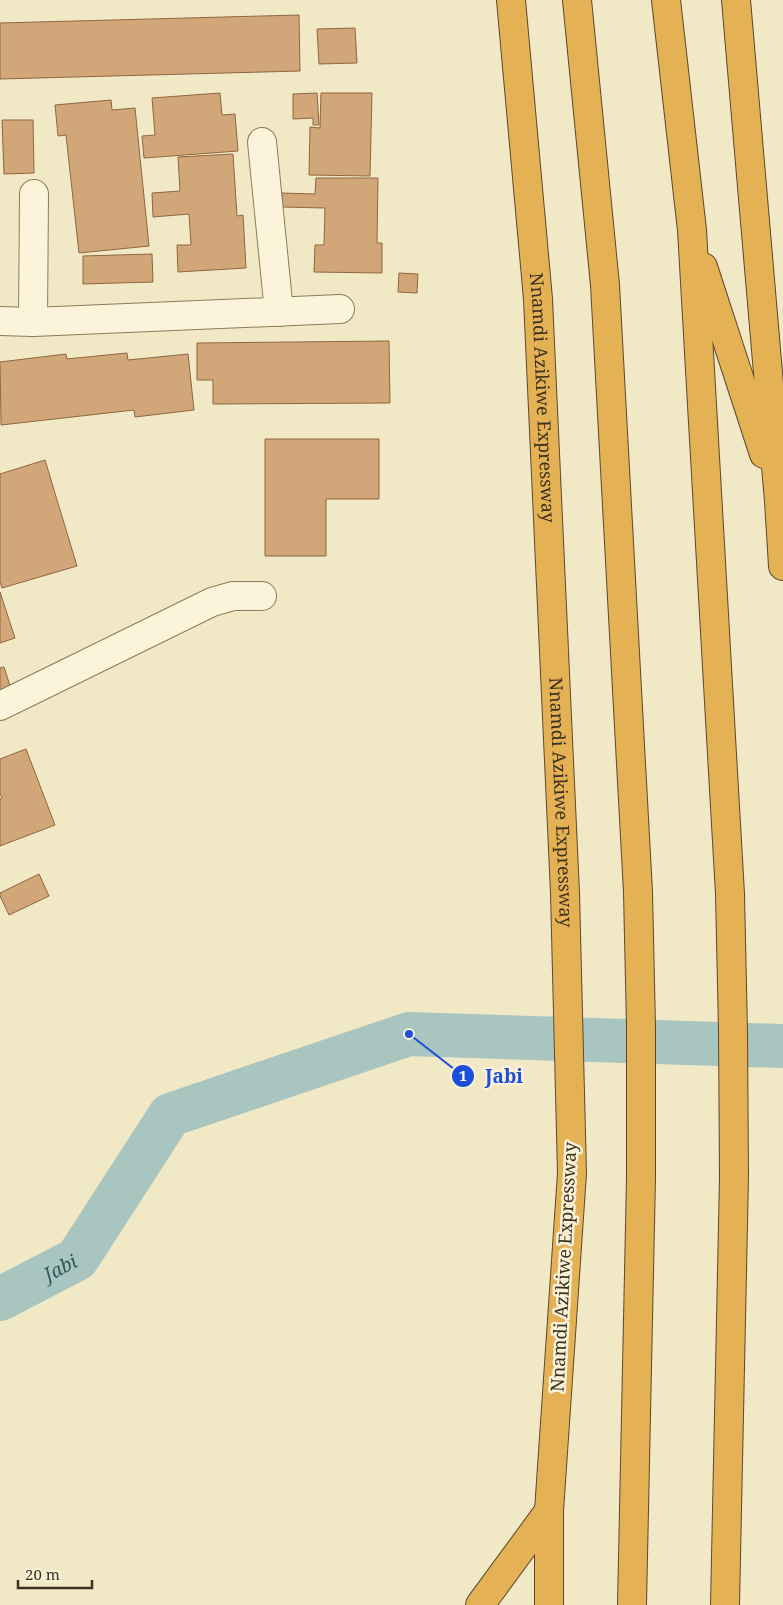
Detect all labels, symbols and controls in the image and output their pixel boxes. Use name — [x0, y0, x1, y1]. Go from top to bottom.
street label: Nnamdi Azikiwe Expressway — [525, 272, 561, 524]
street label: Nnamdi Azikiwe Expressway — [544, 677, 579, 928]
callout: Jabi — [450, 1059, 533, 1093]
text: Jabi — [484, 1063, 523, 1089]
text: 1 — [459, 1065, 467, 1085]
street label: Nnamdi Azikiwe Expressway — [544, 1141, 582, 1393]
water label: Jabi — [36, 1248, 82, 1288]
scale bar — [18, 1558, 91, 1590]
text: 20 m — [25, 1564, 60, 1584]

